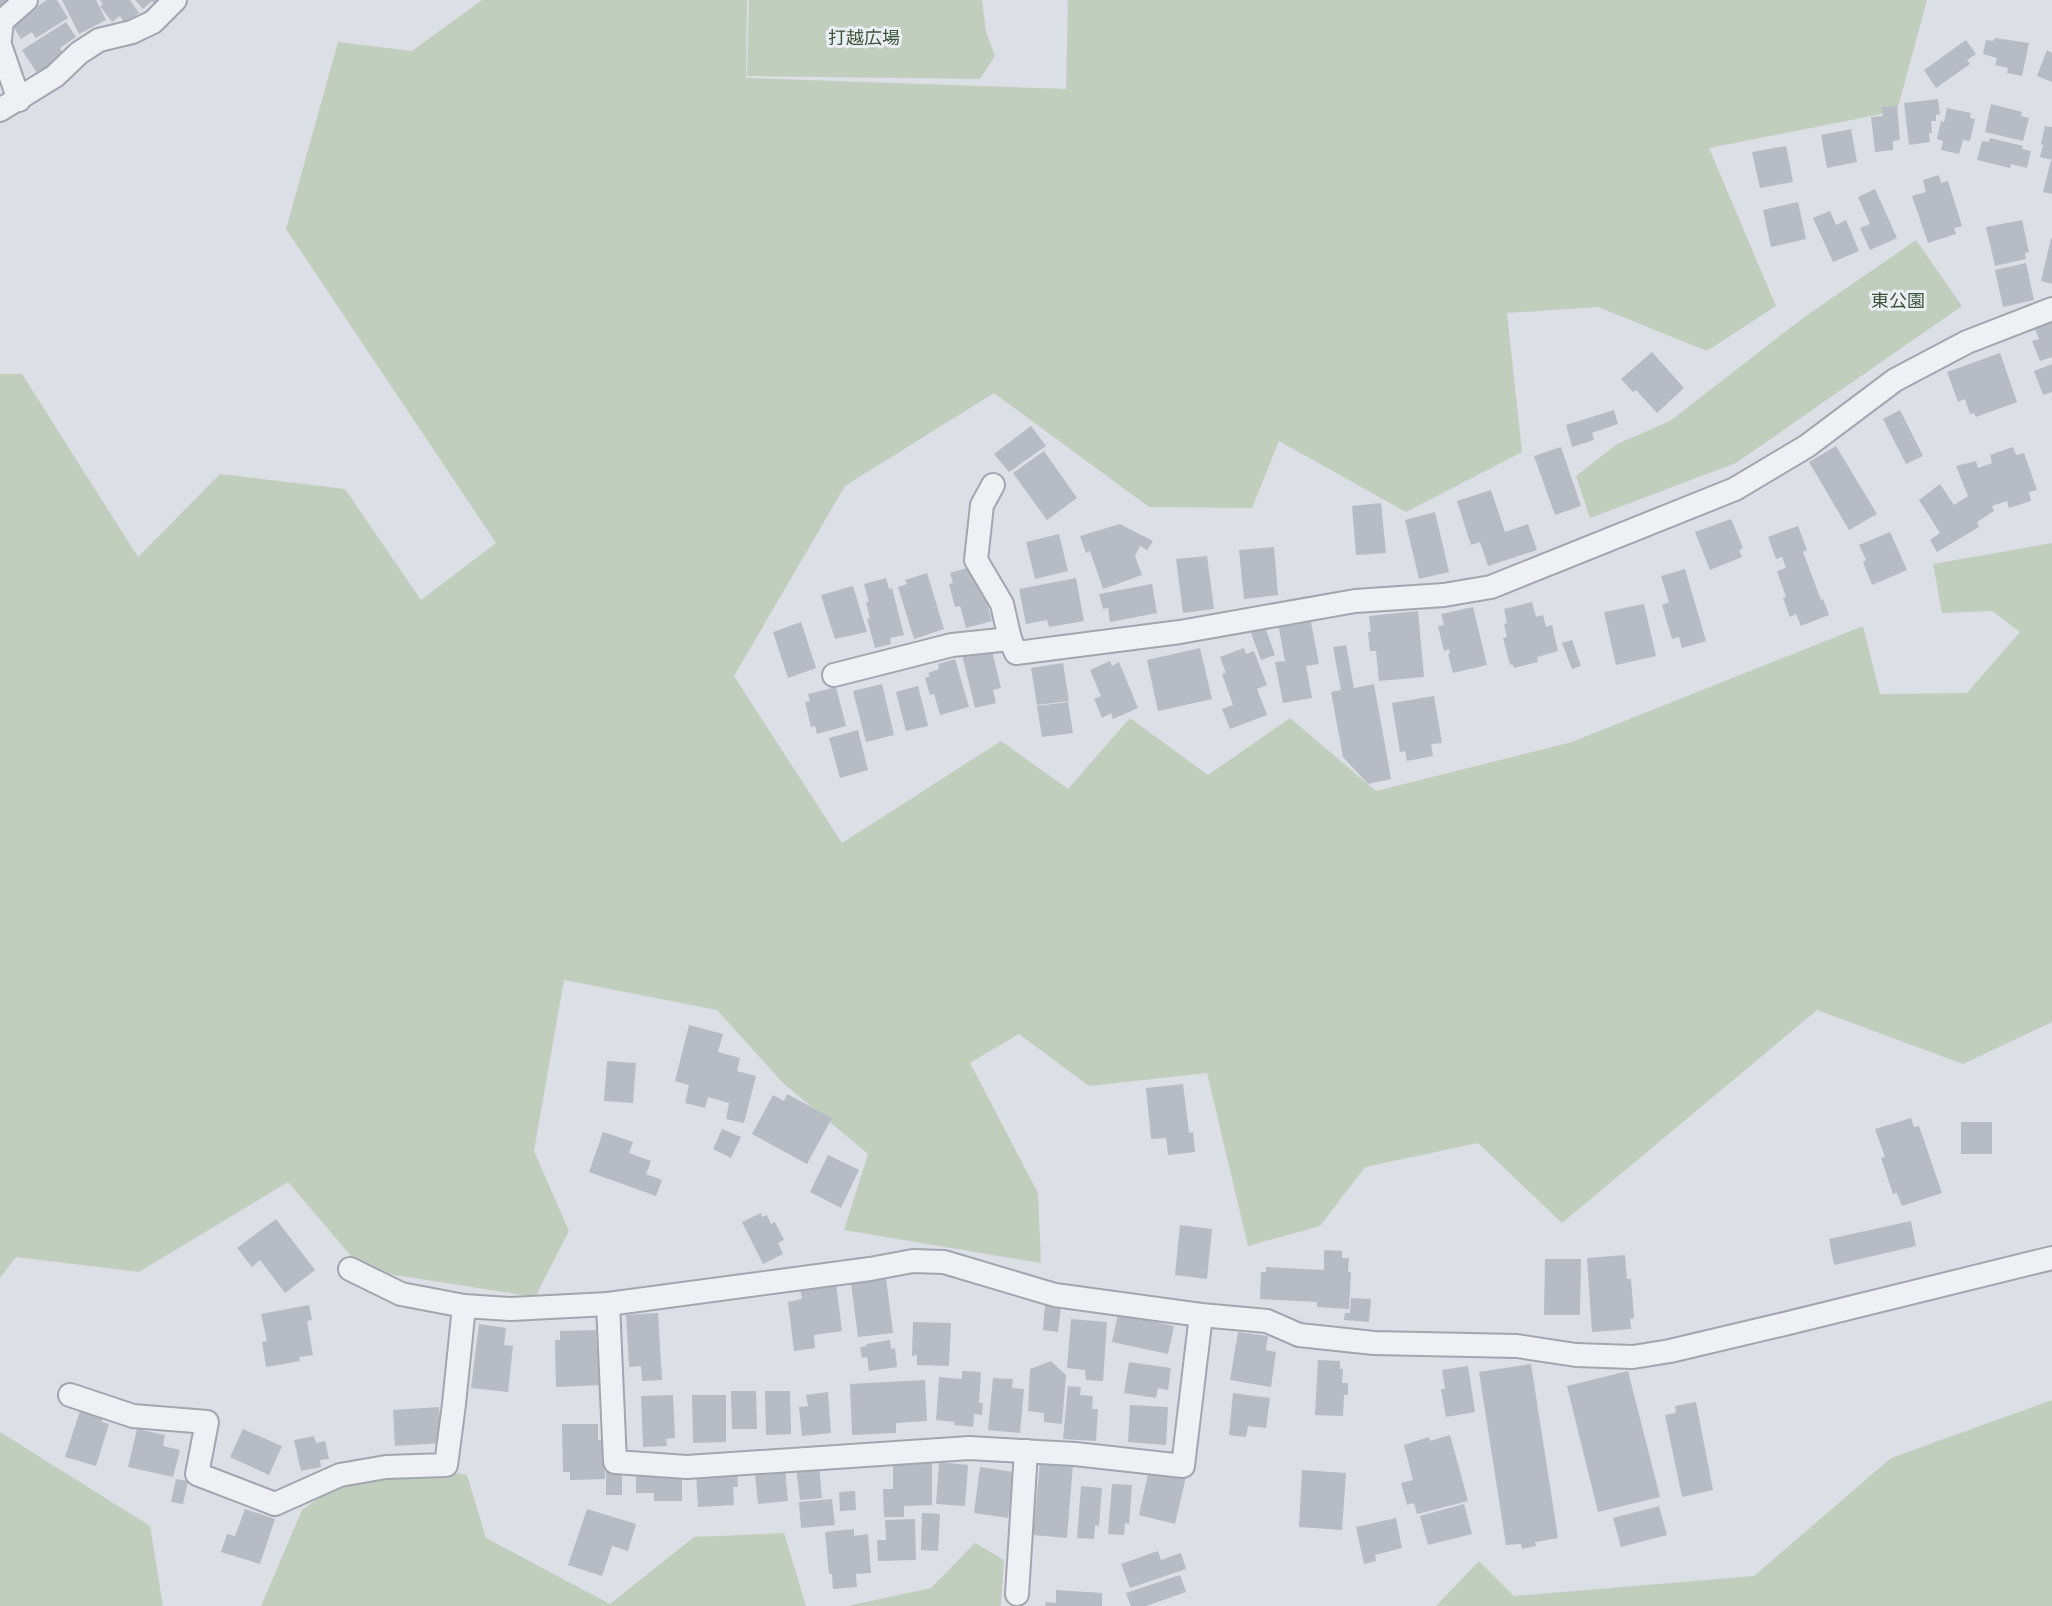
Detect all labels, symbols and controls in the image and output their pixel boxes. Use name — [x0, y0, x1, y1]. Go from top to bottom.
park label: 打越広場 — [828, 27, 900, 49]
park label: 東公園 — [1871, 290, 1925, 312]

